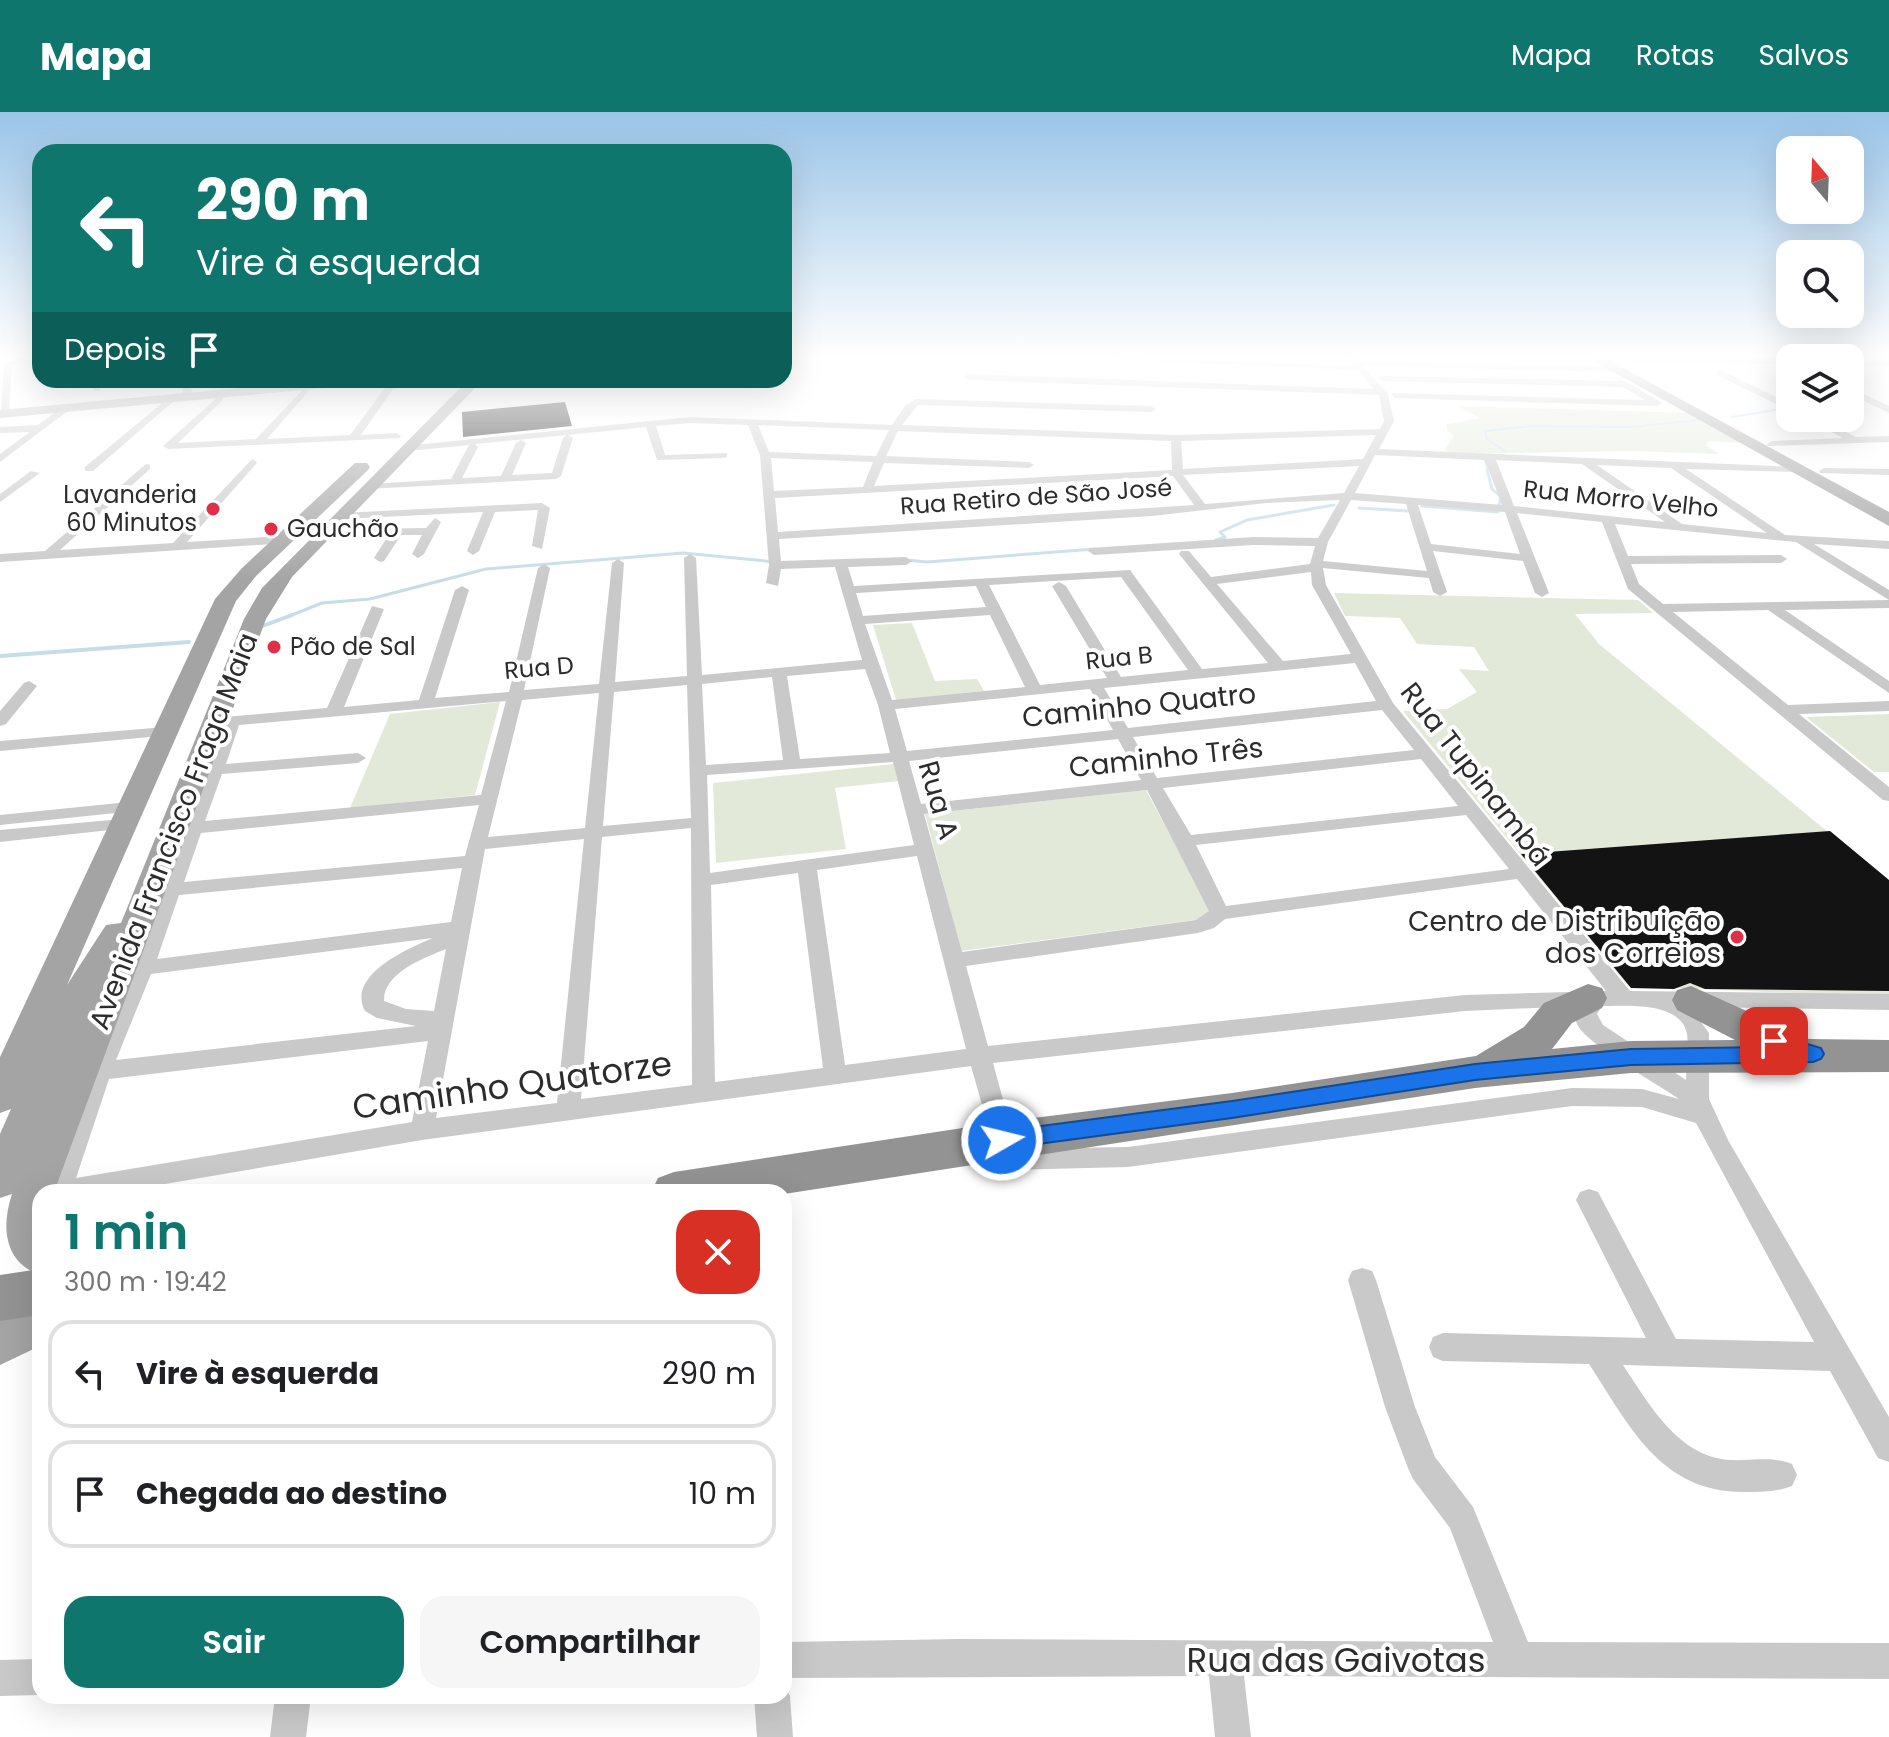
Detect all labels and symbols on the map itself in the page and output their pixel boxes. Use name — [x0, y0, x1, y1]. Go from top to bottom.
north arrow — [1776, 136, 1864, 224]
street label: Rua Retiro de São José — [899, 471, 1173, 522]
street label: Rua Morro Velho — [1522, 472, 1720, 525]
place label: Lavanderia 60 Minutos — [63, 478, 197, 539]
marker: Lavanderia 60 Minutos — [204, 500, 222, 518]
place label: Gauchão — [287, 512, 399, 545]
marker: Gauchão — [262, 520, 280, 538]
street label: Avenida Francisco Fraga Maia — [80, 627, 267, 1035]
place label: Pão de Sal — [290, 630, 416, 663]
marker: Pão de Sal — [265, 638, 283, 656]
street label: Rua B — [1084, 638, 1154, 677]
street label: Rua D — [503, 648, 575, 687]
street label: Caminho Quatro — [1020, 674, 1258, 737]
street label: Rua Tupinambá — [1391, 674, 1560, 874]
street label: Caminho Três — [1067, 728, 1265, 787]
street label: Rua A — [909, 756, 968, 844]
place label: Centro de Distribuição dos Correios — [1408, 902, 1721, 973]
marker: Centro de Distribuição dos Correios — [1728, 928, 1746, 946]
pin — [1740, 1007, 1808, 1075]
street label: Caminho Quatorze — [349, 1039, 675, 1131]
position arrow — [960, 1098, 1044, 1182]
street label: Rua das Gaivotas — [1186, 1636, 1486, 1684]

